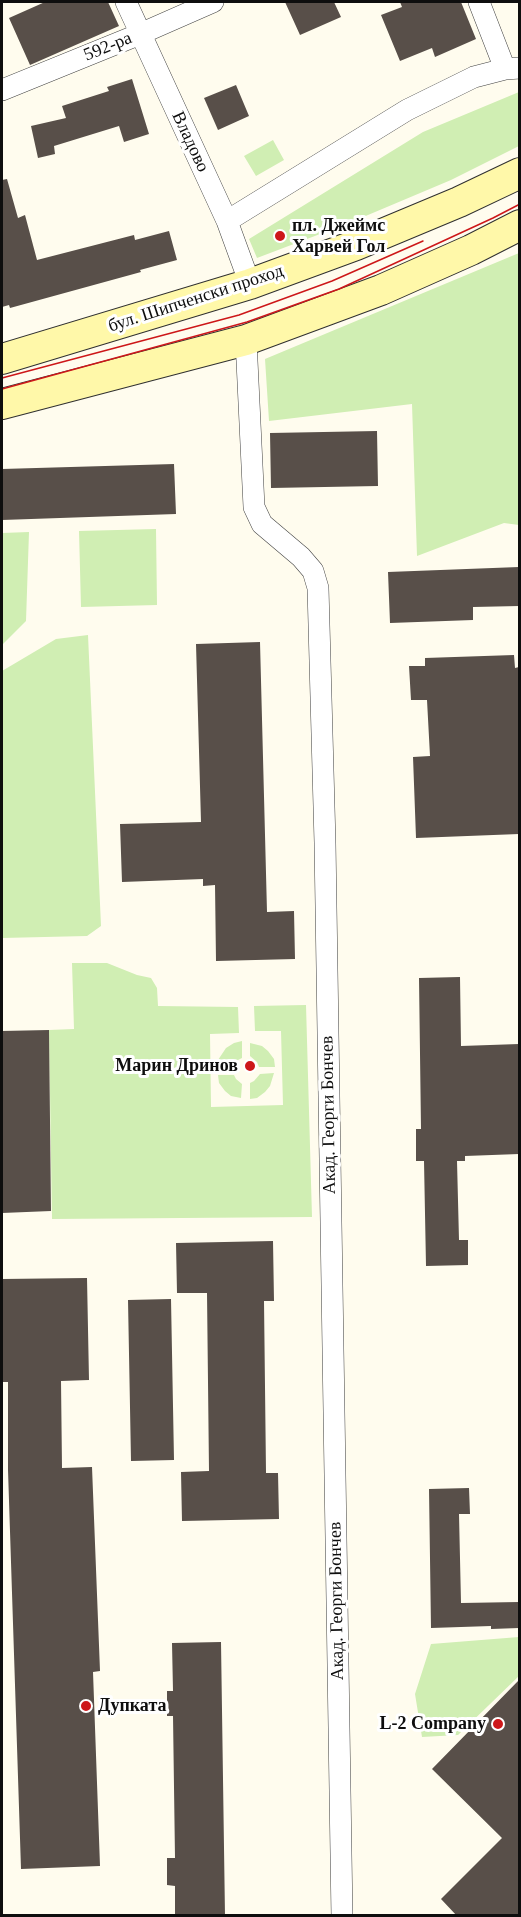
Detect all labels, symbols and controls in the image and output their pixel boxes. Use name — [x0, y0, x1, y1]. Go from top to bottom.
street label: 592-ра — [81, 28, 135, 66]
street label: Владово — [167, 108, 213, 176]
place label: пл. Джеймс Харвей Гол — [292, 215, 385, 258]
marker: пл. Джеймс Харвей Гол — [273, 229, 287, 243]
street label: бул. Шипченски проход — [106, 260, 286, 338]
street label: Акад. Георги Бончев — [317, 1035, 341, 1195]
place label: Марин Дринов — [115, 1055, 238, 1077]
marker: Марин Дринов — [243, 1059, 257, 1073]
street label: Акад. Георги Бончев — [325, 1521, 349, 1681]
place label: Дупката — [98, 1695, 166, 1717]
marker: Дупката — [79, 1699, 93, 1713]
place label: L-2 Company — [379, 1713, 486, 1735]
marker: L-2 Company — [491, 1717, 505, 1731]

